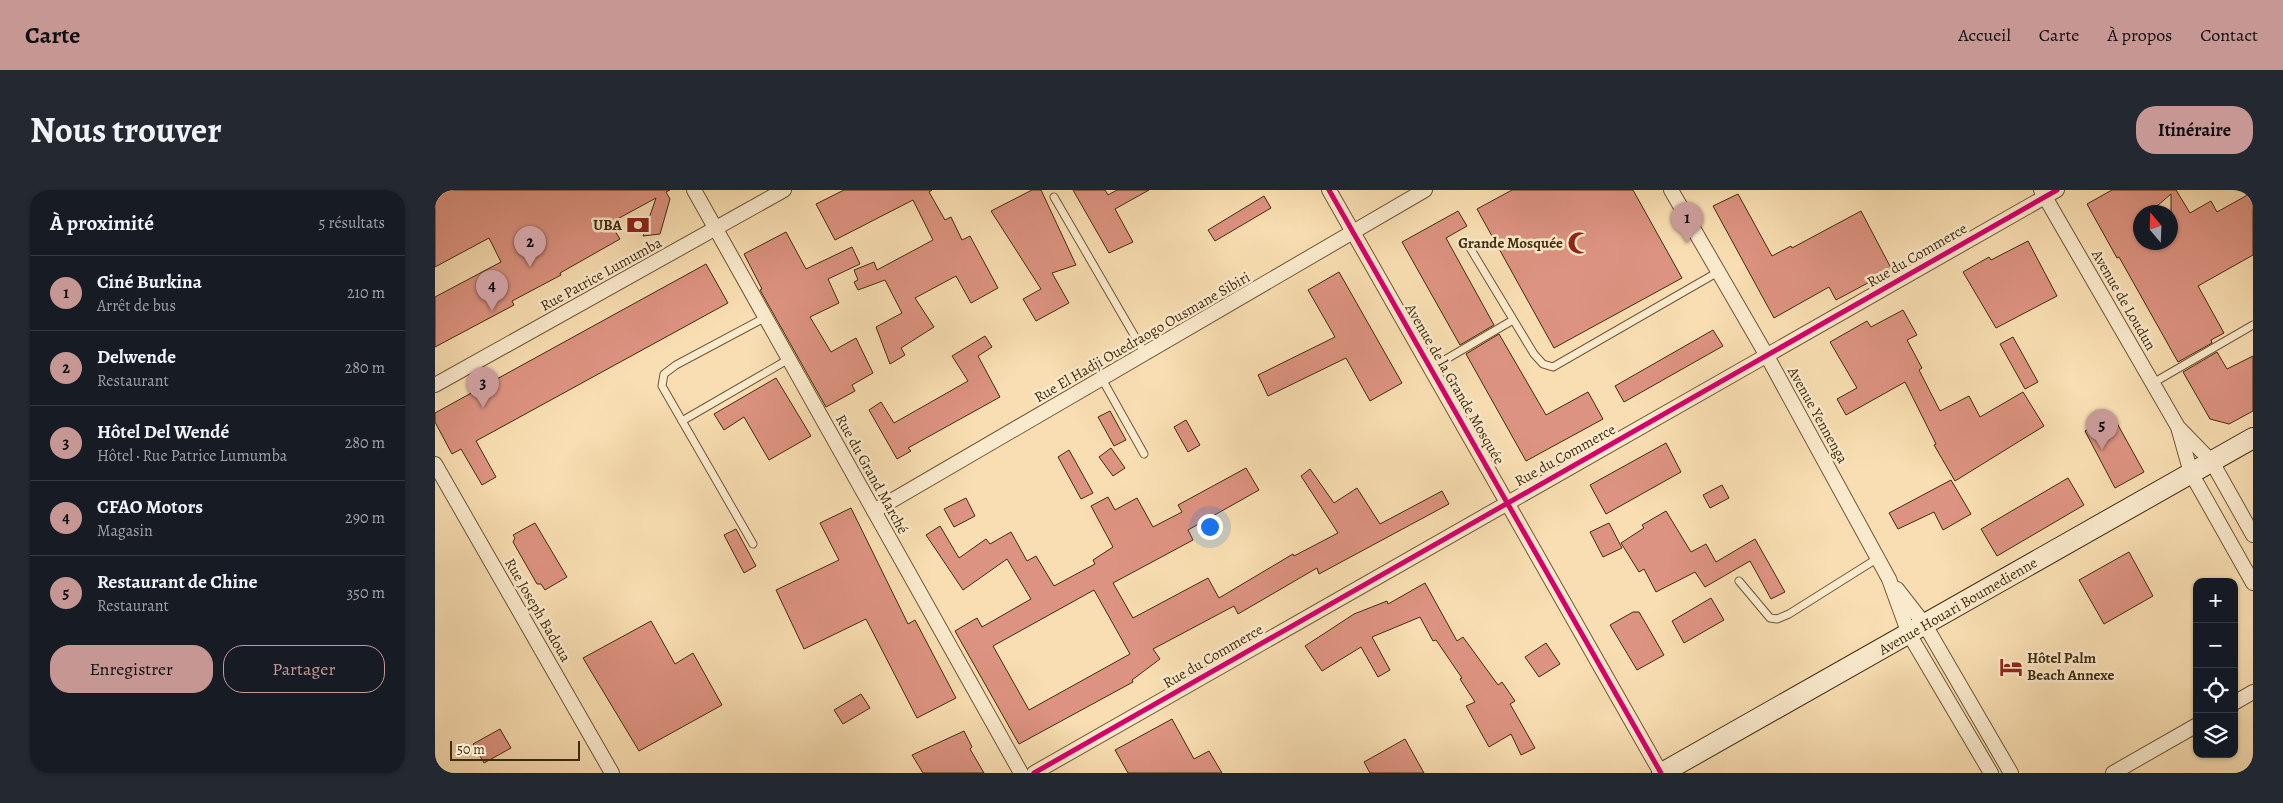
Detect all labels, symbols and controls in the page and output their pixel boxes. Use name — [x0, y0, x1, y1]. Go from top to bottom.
text: Carte — [25, 19, 80, 51]
text: Accueil — [1958, 23, 2011, 47]
text: Carte — [2039, 23, 2079, 47]
text: À propos — [2107, 23, 2172, 47]
text: Contact — [2200, 23, 2258, 47]
text: Nous trouver — [30, 106, 222, 154]
button: Itinéraire — [2136, 106, 2253, 154]
pin: 1 — [1671, 202, 1703, 243]
north arrow — [2133, 205, 2178, 250]
text: À proximité — [50, 209, 154, 237]
text: 5 résultats — [318, 212, 385, 234]
bank icon: UBA — [625, 212, 651, 238]
place label: UBA — [593, 215, 623, 235]
street label: Rue du Commerce — [1863, 218, 1971, 292]
pin: 2 — [514, 226, 546, 267]
mosque icon: Grande Mosquée — [1566, 230, 1592, 256]
street label: Rue Patrice Lumumba — [537, 232, 665, 316]
place label: Grande Mosquée — [1458, 233, 1563, 253]
street label: Avenue de Loudun — [2087, 245, 2161, 354]
street label: Rue El Hadji Ouedraogo Ousmane Sibiri — [1030, 267, 1254, 407]
text: Ciné Burkina — [97, 269, 202, 295]
pin: 4 — [476, 270, 508, 311]
text: 1 — [63, 282, 69, 304]
text: 210 m — [347, 282, 385, 304]
text: Arrêt de bus — [97, 295, 176, 317]
street label: Avenue de la Grande Mosquée — [1400, 299, 1509, 468]
text: Delwende — [97, 344, 176, 370]
text: 2 — [62, 357, 70, 379]
text: 280 m — [345, 357, 385, 379]
street label: Avenue Yennenga — [1783, 362, 1853, 467]
pin: 3 — [467, 367, 499, 408]
text: Restaurant — [97, 370, 169, 392]
pin: 5 — [2086, 409, 2118, 450]
street label: Rue du Grand Marché — [831, 411, 913, 537]
text: Hôtel Del Wendé — [97, 419, 229, 445]
street label: Rue du Commerce — [1511, 419, 1619, 491]
text: 3 — [63, 432, 69, 454]
text: 280 m — [345, 432, 385, 454]
text: Hôtel · Rue Patrice Lumumba — [97, 445, 287, 467]
text: CFAO Motors — [97, 494, 203, 520]
text: 4 — [62, 507, 70, 529]
text: 290 m — [345, 507, 385, 529]
your location — [1197, 514, 1223, 540]
text: Magasin — [97, 520, 153, 542]
street label: Avenue Houari Boumedienne — [1874, 552, 2041, 660]
street label: Rue Joseph Badoua — [500, 555, 576, 665]
text: Restaurant de Chine — [97, 569, 257, 595]
map controls — [2193, 578, 2238, 758]
button: + — [2193, 578, 2238, 623]
text: 5 — [63, 582, 69, 604]
text: 350 m — [346, 582, 385, 604]
text: Restaurant — [97, 595, 169, 617]
street label: Rue du Commerce — [1159, 619, 1267, 693]
button: − — [2193, 623, 2238, 668]
button: Enregistrer — [50, 645, 213, 693]
button: Partager — [223, 645, 385, 693]
place label: Hôtel Palm Beach Annexe — [2027, 648, 2115, 685]
hotel icon: Hôtel Palm Beach Annexe — [1998, 654, 2024, 680]
button: locate — [2193, 668, 2238, 713]
button: layers — [2193, 713, 2238, 758]
scale bar — [450, 738, 580, 761]
text: 50 m — [457, 740, 485, 759]

